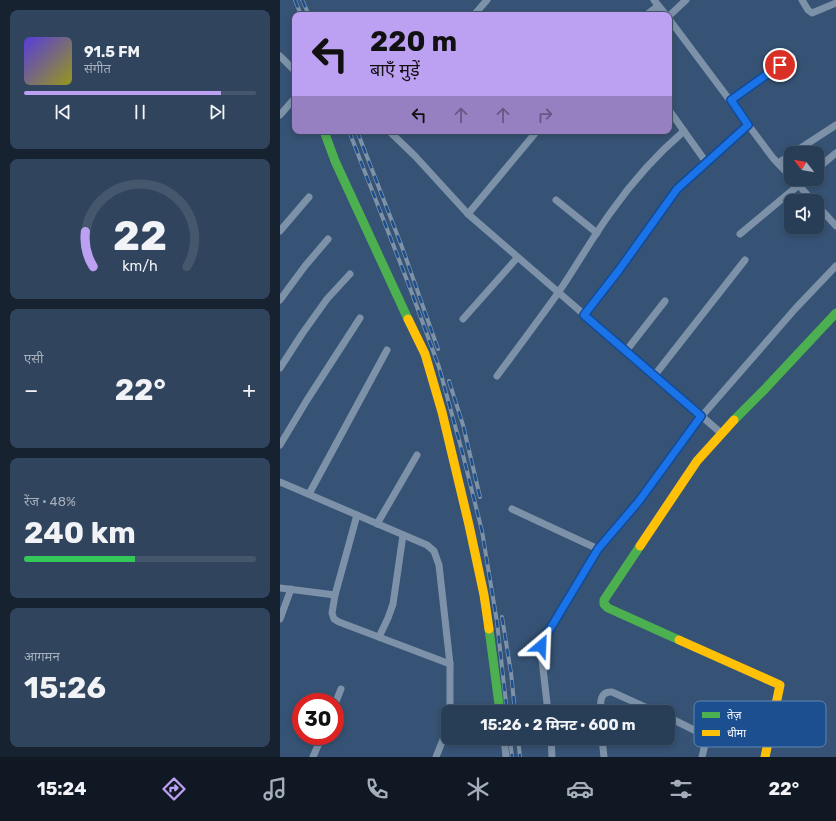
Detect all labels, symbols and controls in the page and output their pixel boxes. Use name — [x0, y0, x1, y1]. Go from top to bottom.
text: 220 m — [370, 25, 457, 58]
icon: left — [304, 28, 356, 80]
text: 91.5 FM — [84, 43, 140, 61]
pin — [763, 48, 797, 82]
icon: arrive — [769, 54, 791, 76]
text: बाएँ मुड़ें — [370, 59, 420, 81]
text: संगीत — [84, 61, 111, 76]
icon: previous — [52, 101, 74, 123]
icon: pause — [129, 101, 151, 123]
icon: next — [206, 101, 228, 123]
icon: left — [408, 104, 430, 126]
icon: ahead — [450, 104, 472, 126]
icon: ahead — [492, 104, 514, 126]
icon: right — [534, 104, 556, 126]
north arrow — [784, 146, 824, 186]
map controls — [784, 146, 824, 234]
button: sound — [784, 194, 824, 234]
text: 22 — [113, 211, 167, 260]
text: km/h — [122, 258, 158, 275]
text: एसी — [24, 351, 43, 366]
text: 22° — [115, 372, 166, 408]
text: − — [24, 377, 38, 404]
text: + — [242, 377, 256, 404]
text: रेंज · 48% — [24, 494, 76, 509]
text: 240 km — [24, 515, 136, 551]
position arrow — [520, 625, 562, 667]
text: आगमन — [24, 649, 60, 664]
text: 15:26 — [24, 670, 106, 706]
speed limit sign: 30 — [292, 693, 344, 745]
legend — [694, 701, 826, 747]
text: तेज़ — [727, 709, 742, 722]
text: 15:26 · 2 मिनट · 600 m — [480, 716, 636, 734]
text: धीमा — [727, 727, 746, 740]
icon: directions — [160, 775, 188, 803]
icon: music — [261, 775, 289, 803]
icon: phone — [363, 775, 391, 803]
icon: climate — [464, 775, 492, 803]
icon: car — [566, 775, 594, 803]
icon: filters — [667, 775, 695, 803]
text: 15:24 — [37, 778, 86, 800]
text: 22° — [768, 778, 799, 800]

